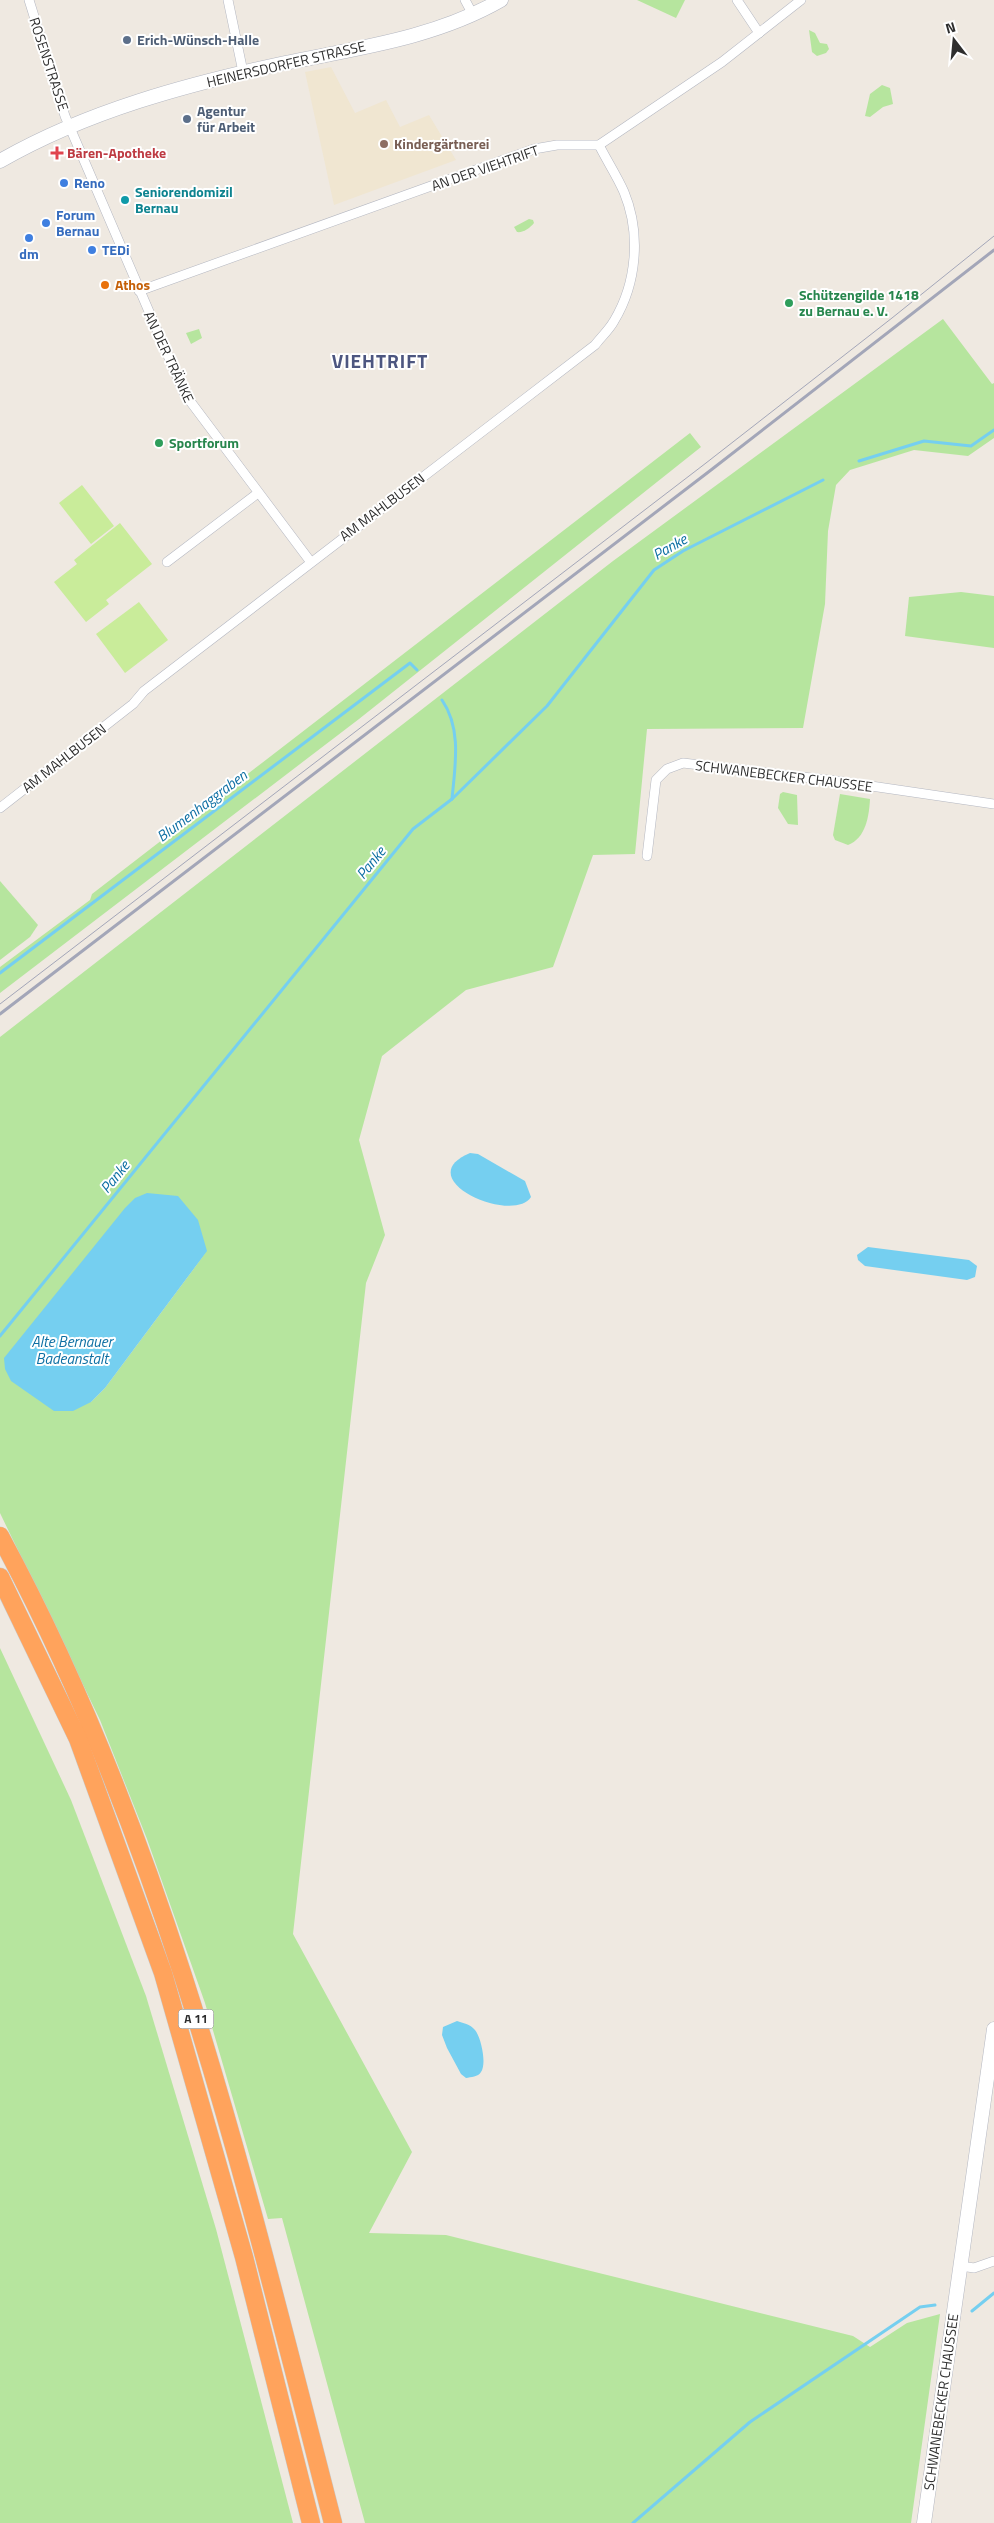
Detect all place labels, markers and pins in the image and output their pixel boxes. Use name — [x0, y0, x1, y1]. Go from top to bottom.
place label: Erich-Wünsch-Halle — [137, 29, 259, 50]
marker: Erich-Wünsch-Halle — [121, 34, 133, 46]
place label: Agentur für Arbeit — [197, 100, 255, 137]
marker: Agentur für Arbeit — [181, 113, 193, 125]
place label: Kindergärtnerei — [394, 133, 489, 154]
marker: Kindergärtnerei — [378, 138, 390, 150]
place label: Bären-Apotheke — [67, 142, 166, 163]
marker: Bären-Apotheke — [51, 147, 63, 159]
place label: Reno — [74, 172, 105, 193]
marker: Reno — [58, 177, 70, 189]
place label: Seniorendomizil Bernau — [135, 181, 233, 218]
marker: Seniorendomizil Bernau — [119, 194, 131, 206]
place label: Forum Bernau — [56, 204, 100, 241]
marker: Forum Bernau — [40, 217, 52, 229]
marker: dm — [23, 232, 35, 244]
place label: TEDi — [102, 239, 130, 260]
place label: dm — [19, 243, 39, 264]
marker: TEDi — [86, 244, 98, 256]
place label: Athos — [115, 274, 151, 295]
marker: Athos — [99, 279, 111, 291]
place label: Schützengilde 1418 zu Bernau e. V. — [799, 284, 919, 321]
marker: Schützengilde 1418 zu Bernau e. V. — [783, 297, 795, 309]
place label: Sportforum — [169, 432, 239, 453]
marker: Sportforum — [153, 437, 165, 449]

